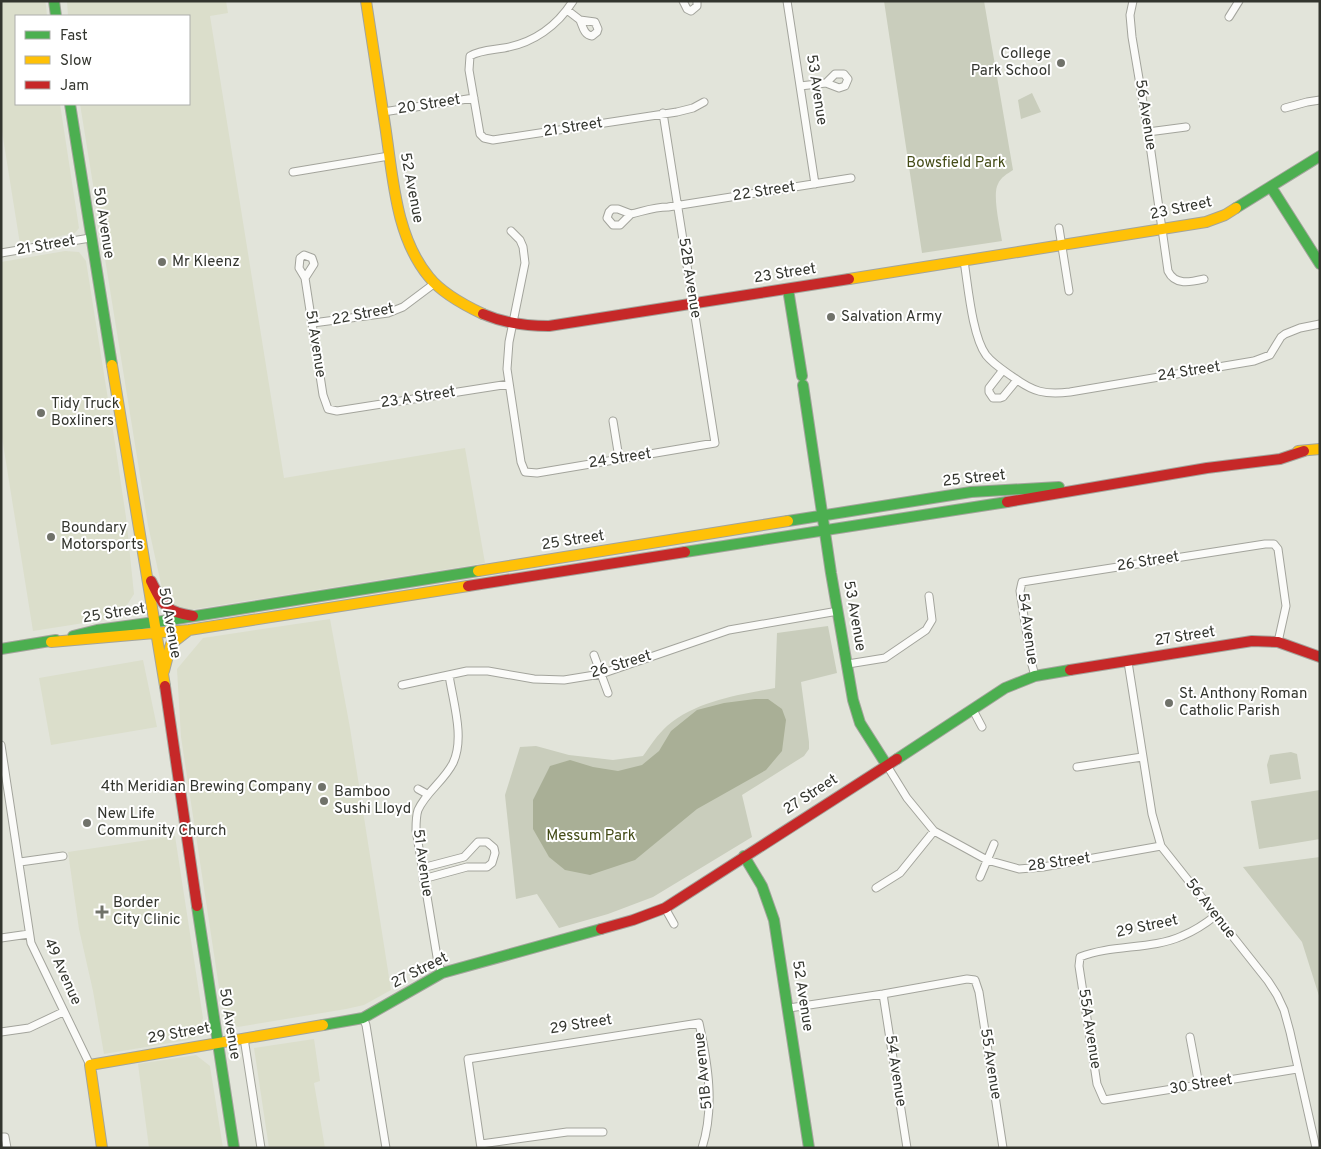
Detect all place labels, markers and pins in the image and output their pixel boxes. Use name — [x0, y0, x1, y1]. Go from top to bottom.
place label: College Park School — [971, 45, 1051, 81]
marker: College Park School — [1055, 57, 1067, 69]
place label: Mr Kleenz — [172, 253, 240, 272]
marker: Mr Kleenz — [156, 256, 168, 268]
place label: Salvation Army — [841, 308, 942, 327]
marker: Salvation Army — [825, 311, 837, 323]
place label: Tidy Truck Boxliners — [51, 395, 120, 431]
marker: Tidy Truck Boxliners — [35, 407, 47, 419]
place label: Boundary Motorsports — [61, 519, 143, 555]
marker: Boundary Motorsports — [45, 531, 57, 543]
place label: St. Anthony Roman Catholic Parish — [1179, 685, 1307, 721]
marker: St. Anthony Roman Catholic Parish — [1163, 697, 1175, 709]
place label: 4th Meridian Brewing Company — [101, 778, 312, 797]
marker: 4th Meridian Brewing Company — [316, 781, 328, 793]
place label: Bamboo Sushi Lloyd — [334, 783, 411, 819]
marker: Bamboo Sushi Lloyd — [318, 795, 330, 807]
place label: New Life Community Church — [97, 805, 226, 841]
marker: New Life Community Church — [81, 817, 93, 829]
place label: Border City Clinic — [113, 894, 181, 930]
marker: Border City Clinic — [95, 905, 109, 919]

